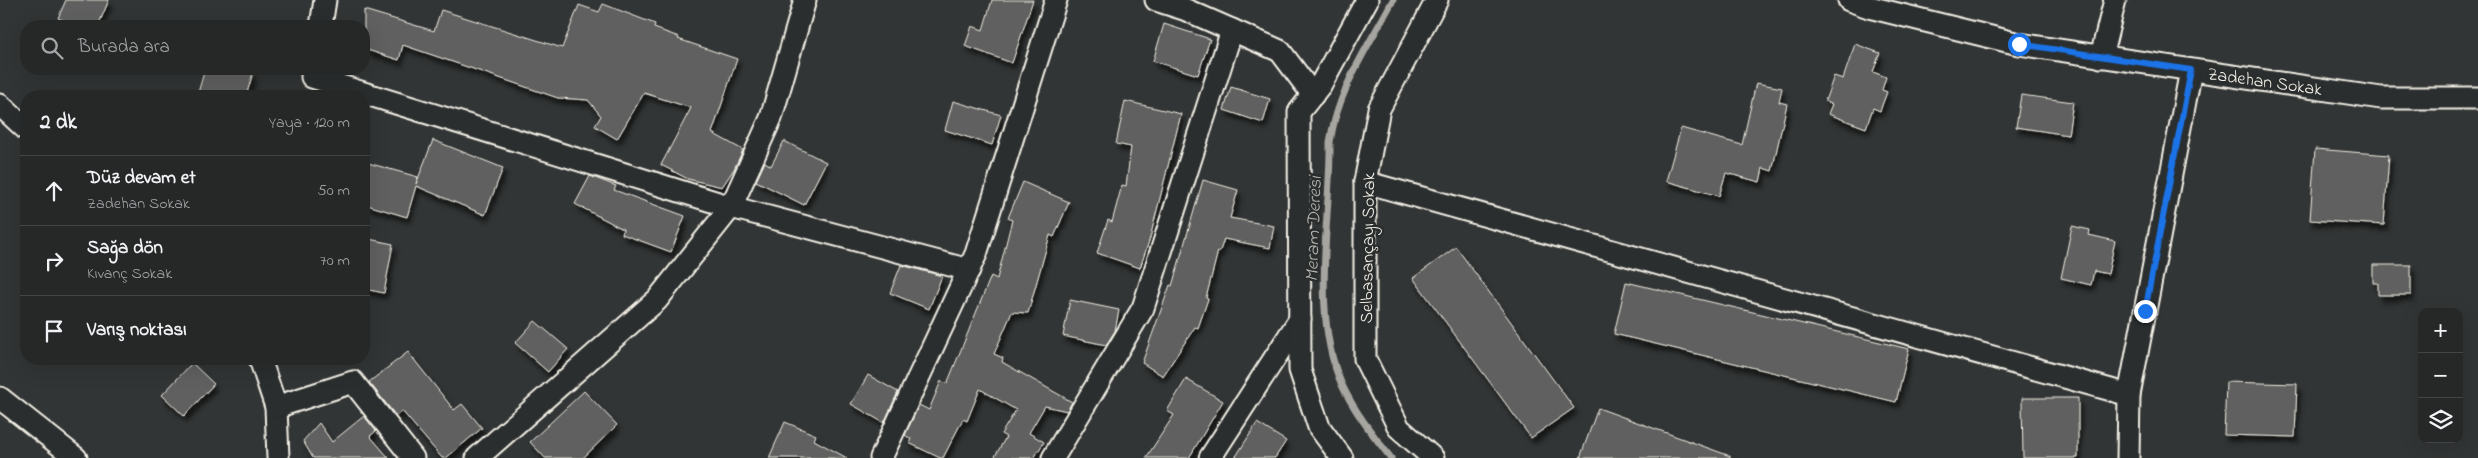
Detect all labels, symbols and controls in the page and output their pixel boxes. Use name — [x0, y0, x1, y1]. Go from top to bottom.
search box — [20, 20, 370, 75]
route start — [2008, 33, 2031, 56]
icon: search — [38, 34, 66, 62]
text: Burada ara — [78, 34, 170, 61]
street label: Zadehan Sokak — [2206, 62, 2324, 104]
text: 2 dk — [40, 108, 77, 138]
text: Yaya · 120 m — [269, 111, 350, 135]
text: Düz devam et — [87, 165, 196, 192]
street label: Selbasançayı Sokak — [1355, 172, 1383, 324]
water label: Meram Deresi — [1299, 174, 1330, 282]
icon: ahead — [40, 177, 68, 205]
text: 50 m — [318, 179, 350, 203]
text: Zadehan Sokak — [87, 192, 190, 216]
text: Sağa dön — [87, 235, 163, 262]
icon: right — [40, 247, 68, 275]
text: 70 m — [320, 249, 350, 273]
text: Kıvanç Sokak — [87, 262, 172, 286]
route end — [2134, 300, 2157, 323]
map controls — [2418, 308, 2463, 443]
button: + — [2418, 308, 2463, 353]
icon: arrive — [40, 317, 68, 345]
text: Varış noktası — [87, 317, 187, 344]
button: − — [2418, 353, 2463, 398]
button: layers — [2418, 398, 2463, 443]

